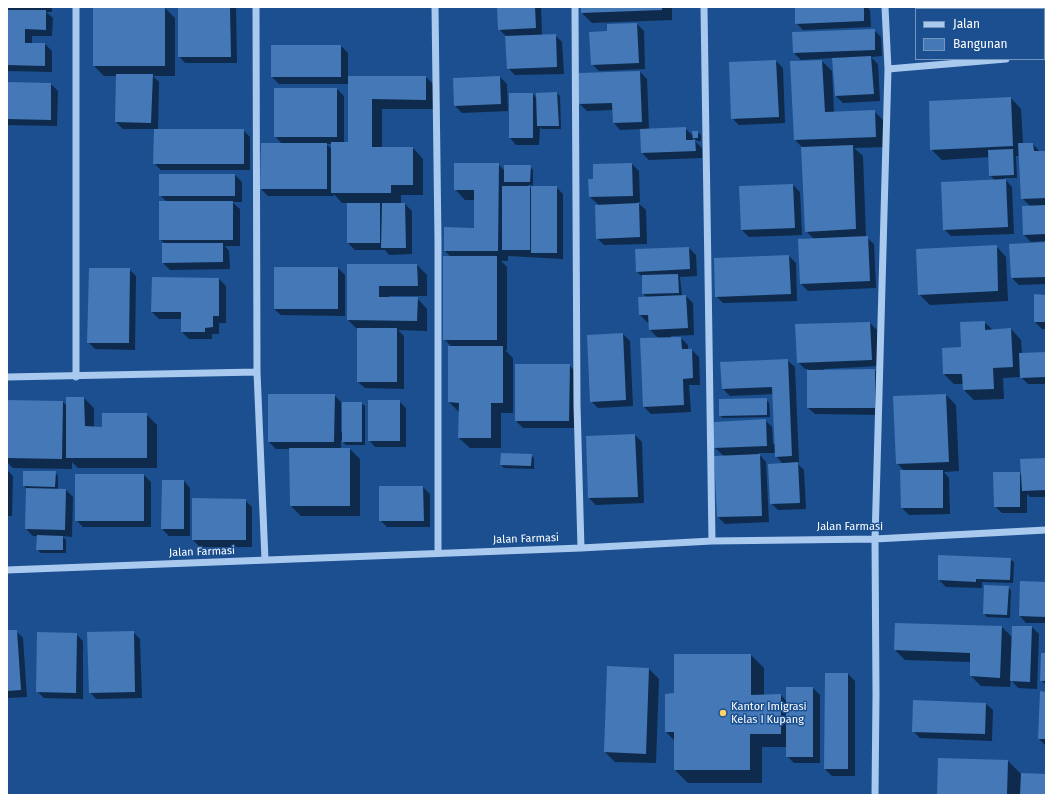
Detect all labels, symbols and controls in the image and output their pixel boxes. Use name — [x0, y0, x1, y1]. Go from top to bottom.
legend — [915, 8, 1045, 60]
text: Jalan — [953, 17, 980, 31]
text: Bangunan — [953, 37, 1008, 51]
street label: Jalan Farmasi — [817, 520, 883, 534]
street label: Jalan Farmasi — [493, 531, 559, 547]
street label: Jalan Farmasi — [169, 544, 235, 560]
place label: Kantor Imigrasi Kelas I Kupang — [731, 700, 807, 726]
marker: Kantor Imigrasi Kelas I Kupang — [718, 708, 728, 718]

